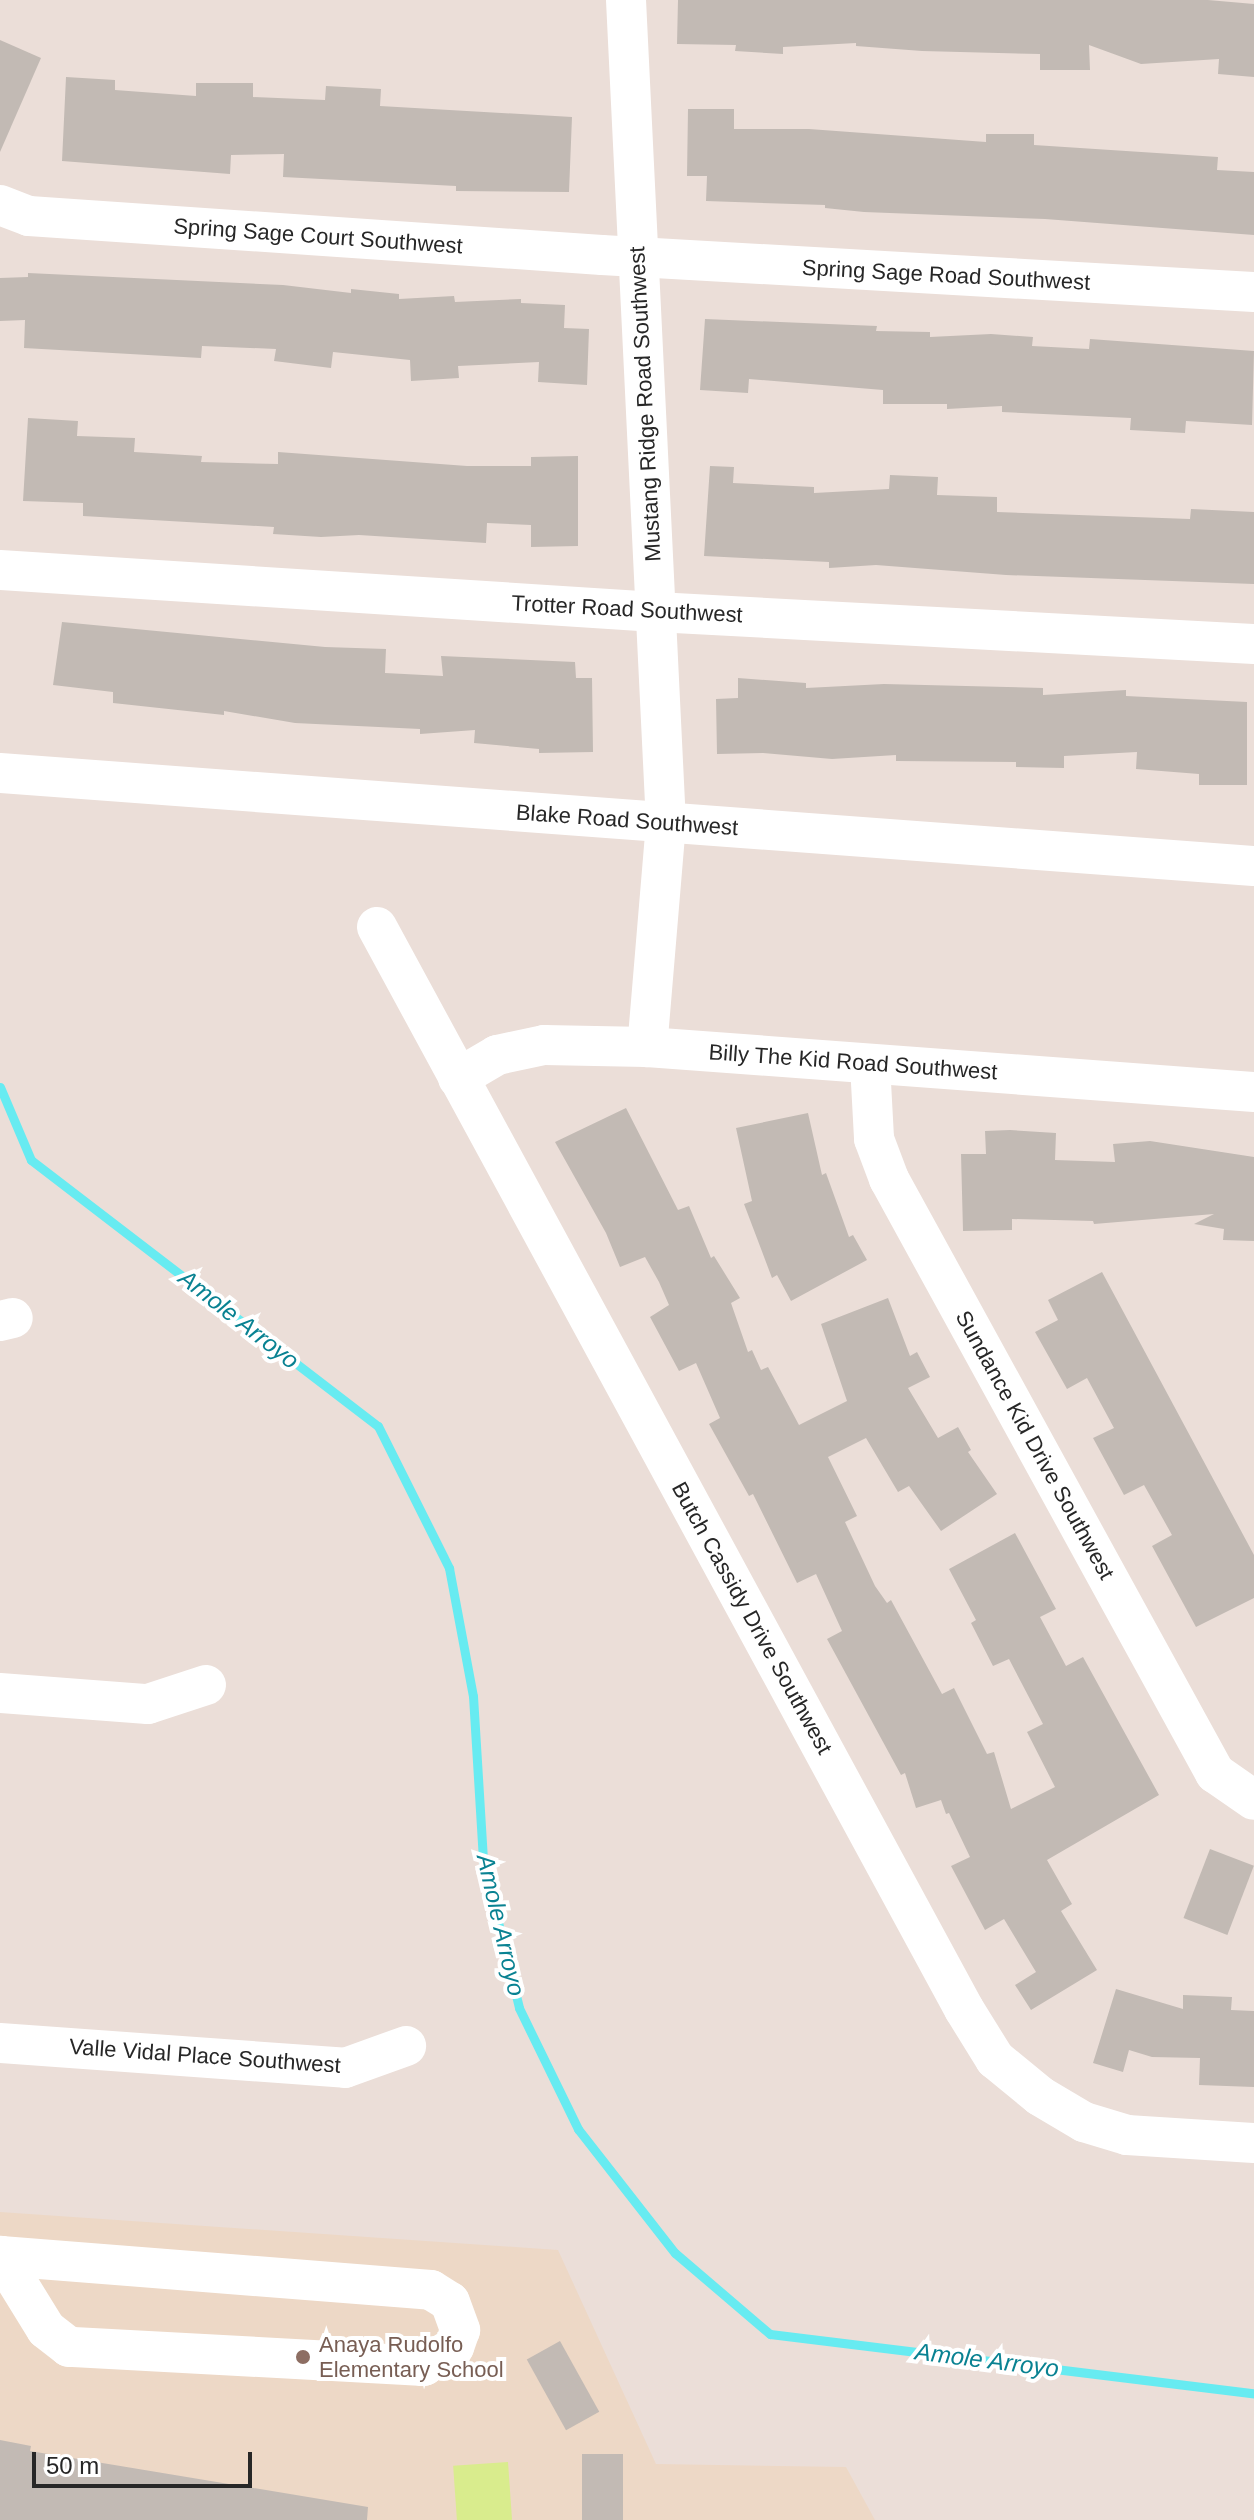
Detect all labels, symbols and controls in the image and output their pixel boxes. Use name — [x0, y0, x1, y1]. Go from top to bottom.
street label: Spring Sage Court Southwest — [173, 213, 463, 259]
street label: Mustang Ridge Road Southwest — [624, 246, 666, 562]
street label: Spring Sage Road Southwest — [801, 254, 1091, 296]
street label: Trotter Road Southwest — [511, 590, 743, 628]
street label: Blake Road Southwest — [515, 799, 739, 841]
street label: Billy The Kid Road Southwest — [708, 1039, 998, 1085]
water label: Amole Arroyo — [173, 1263, 305, 1375]
street label: Sundance Kid Drive Southwest — [950, 1306, 1120, 1584]
street label: Butch Cassidy Drive Southwest — [666, 1477, 838, 1759]
water label: Amole Arroyo — [471, 1851, 531, 1999]
street label: Valle Vidal Place Southwest — [68, 2033, 342, 2079]
place label: Anaya Rudolfo Elementary School — [319, 2331, 504, 2382]
water label: Amole Arroyo — [913, 2337, 1061, 2383]
marker: Anaya Rudolfo Elementary School — [294, 2348, 312, 2366]
scale bar — [36, 2436, 256, 2486]
text: 50 m — [46, 2452, 99, 2479]

